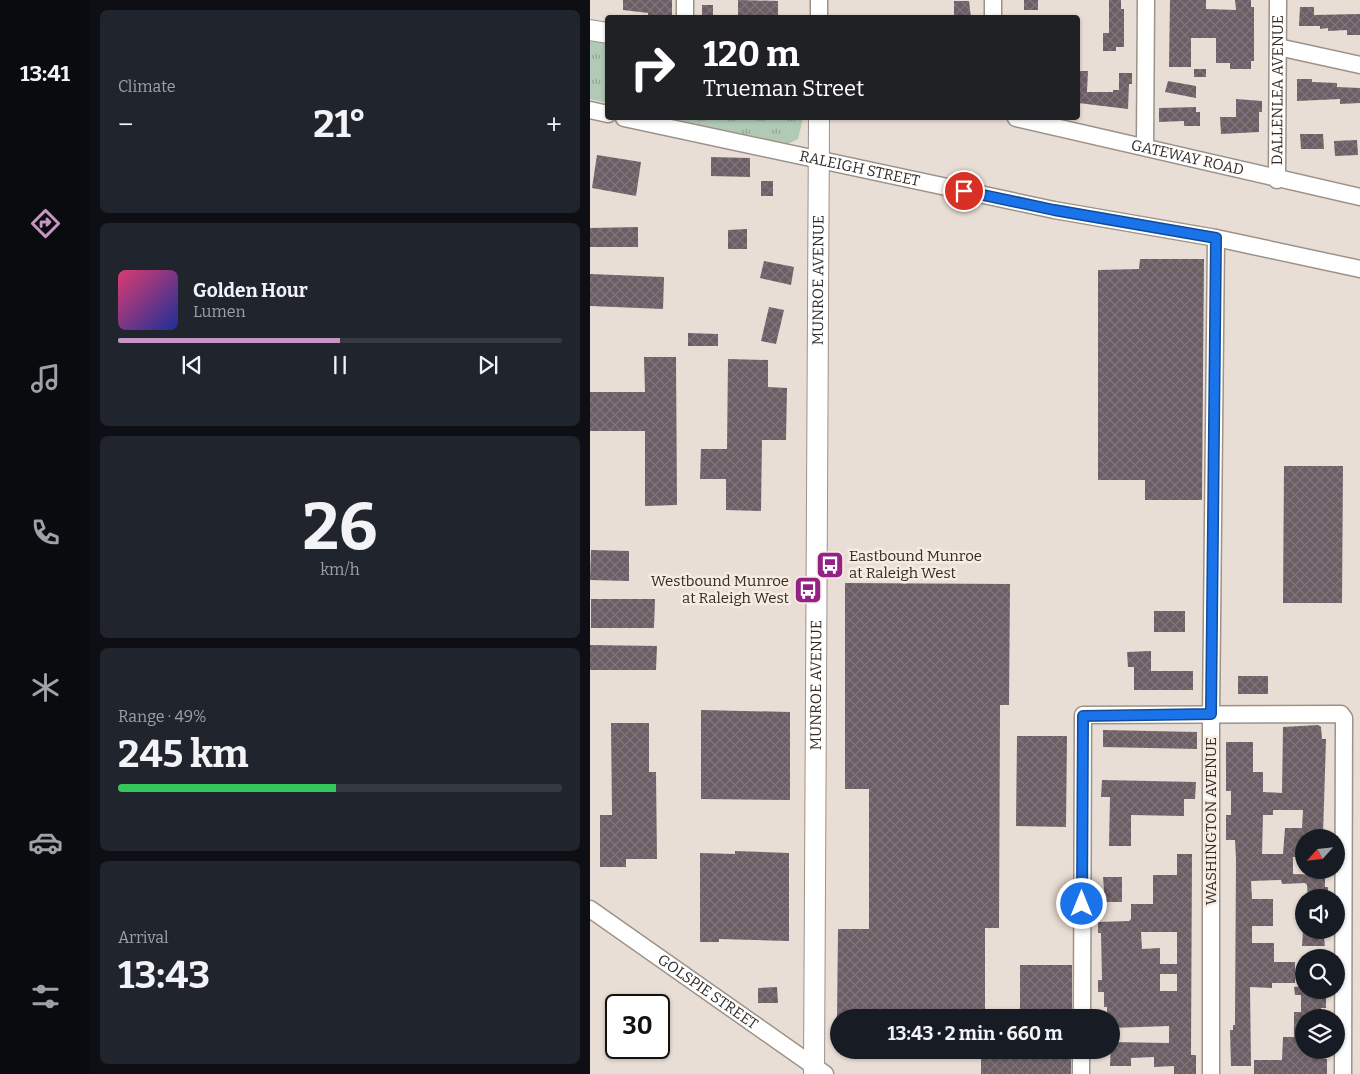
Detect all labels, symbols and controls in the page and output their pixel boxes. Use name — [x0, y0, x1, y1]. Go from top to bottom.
street label: DALLENLEA AVENUE — [1268, 15, 1287, 165]
text: 120 m — [703, 33, 800, 75]
icon: right — [620, 35, 685, 100]
text: 13:41 — [20, 60, 70, 87]
text: Trueman Street — [703, 75, 864, 102]
text: Climate — [118, 77, 176, 96]
text: 21° — [313, 101, 366, 147]
text: − — [118, 108, 133, 141]
text: + — [546, 108, 562, 141]
street label: GATEWAY ROAD — [1129, 136, 1246, 179]
street label: RALEIGH STREET — [798, 147, 922, 190]
pin — [943, 170, 985, 212]
icon: arrive — [950, 177, 978, 205]
icon: directions — [28, 206, 63, 241]
street label: MUNROE AVENUE — [809, 215, 827, 345]
text: Golden Hour — [193, 279, 308, 302]
text: Lumen — [193, 302, 246, 321]
icon: previous — [178, 351, 206, 379]
icon: pause — [326, 351, 354, 379]
icon: next — [474, 351, 502, 379]
icon: music — [28, 361, 63, 396]
text: 26 — [302, 488, 378, 566]
icon: phone — [28, 515, 63, 550]
place label: Eastbound Munroe at Raleigh West — [849, 547, 982, 582]
bus stop icon: Eastbound Munroe at Raleigh West — [815, 550, 845, 580]
text: km/h — [320, 560, 360, 579]
place label: Westbound Munroe at Raleigh West — [651, 572, 790, 607]
bus stop icon: Westbound Munroe at Raleigh West — [793, 575, 823, 605]
street label: MUNROE AVENUE — [807, 620, 825, 750]
icon: climate — [28, 670, 63, 705]
text: Range · 49% — [118, 707, 207, 726]
text: 245 km — [118, 731, 248, 777]
street label: WASHINGTON AVENUE — [1202, 737, 1220, 905]
icon: car — [28, 825, 63, 860]
north arrow — [1295, 829, 1345, 879]
map controls — [1295, 829, 1345, 1059]
position arrow — [1055, 877, 1107, 929]
button: sound — [1295, 889, 1345, 939]
text: Arrival — [118, 928, 169, 947]
button: search — [1295, 949, 1345, 999]
street label: GOLSPIE STREET — [654, 950, 762, 1033]
text: 13:43 — [118, 952, 210, 998]
icon: filters — [28, 979, 63, 1014]
speed limit sign: 30 — [605, 994, 670, 1059]
button: layers — [1295, 1009, 1345, 1059]
text: 13:43 · 2 min · 660 m — [887, 1022, 1063, 1045]

